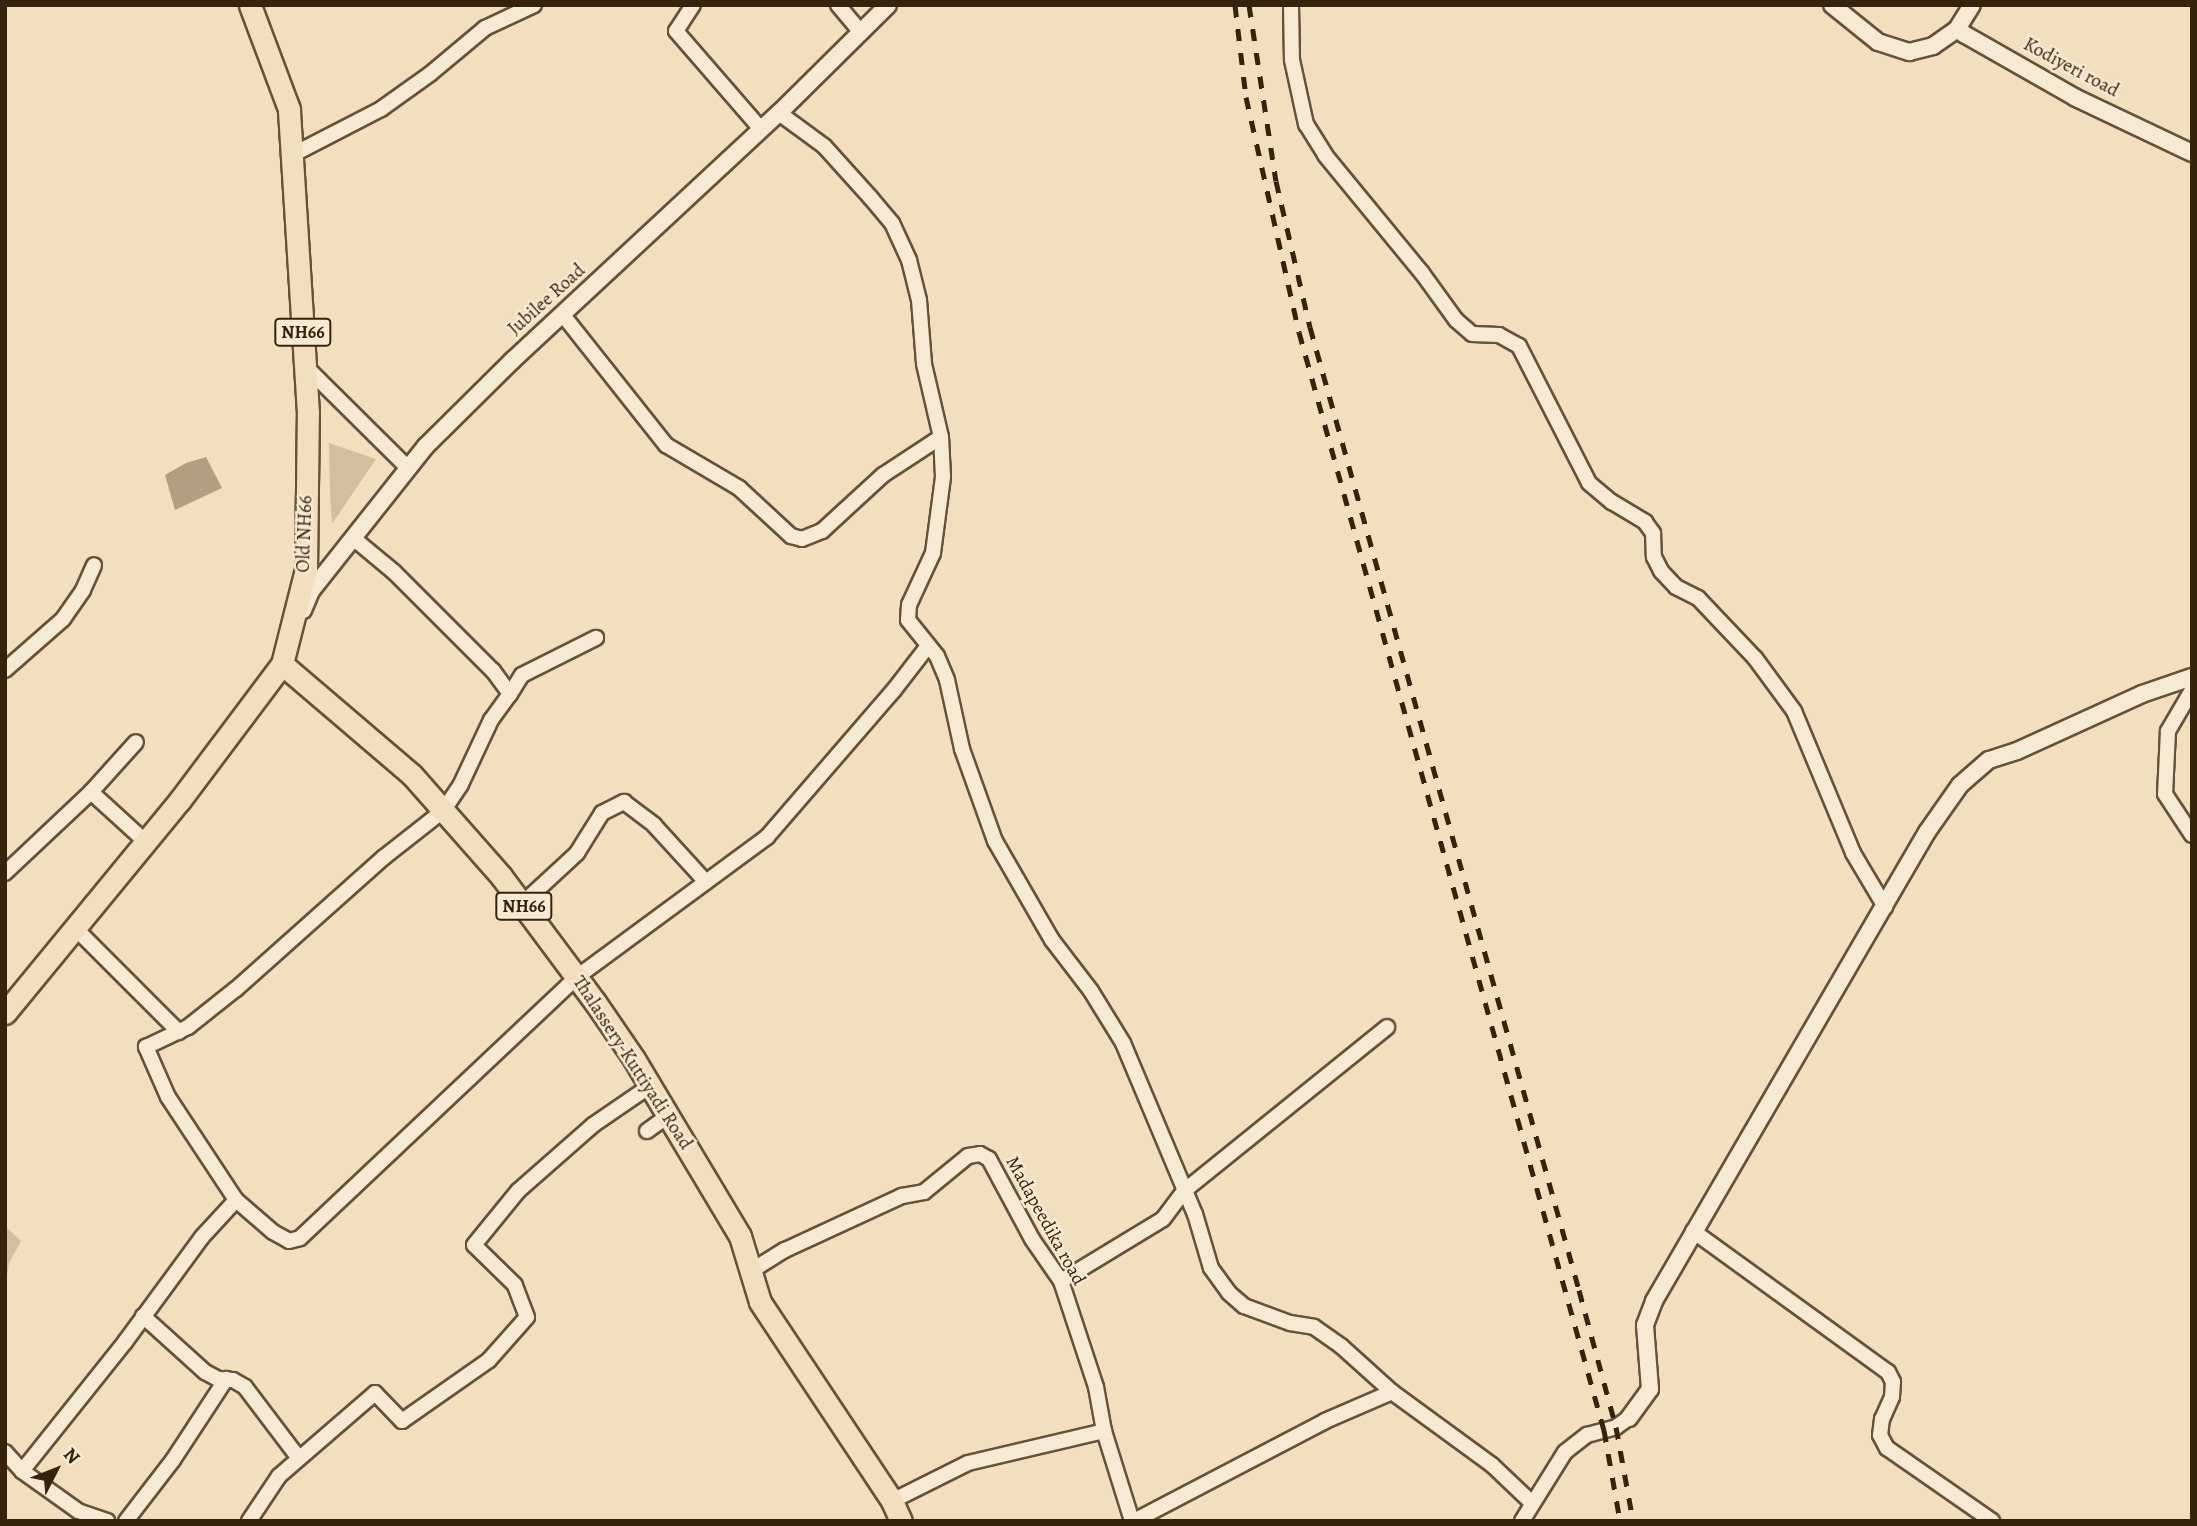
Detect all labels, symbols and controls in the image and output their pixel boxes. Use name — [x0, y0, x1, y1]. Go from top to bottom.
street label: Kodiyeri road — [2019, 33, 2123, 103]
street label: Jubilee Road — [504, 259, 590, 341]
road number: NH66 — [273, 318, 333, 346]
street label: Old NH66 — [292, 495, 318, 573]
road number: NH66 — [494, 891, 554, 920]
street label: Thalassery-Kuttiyadi Road — [567, 972, 697, 1154]
street label: Madapeedika road — [1000, 1153, 1090, 1289]
north arrow — [21, 1435, 91, 1505]
text: N — [57, 1442, 86, 1470]

